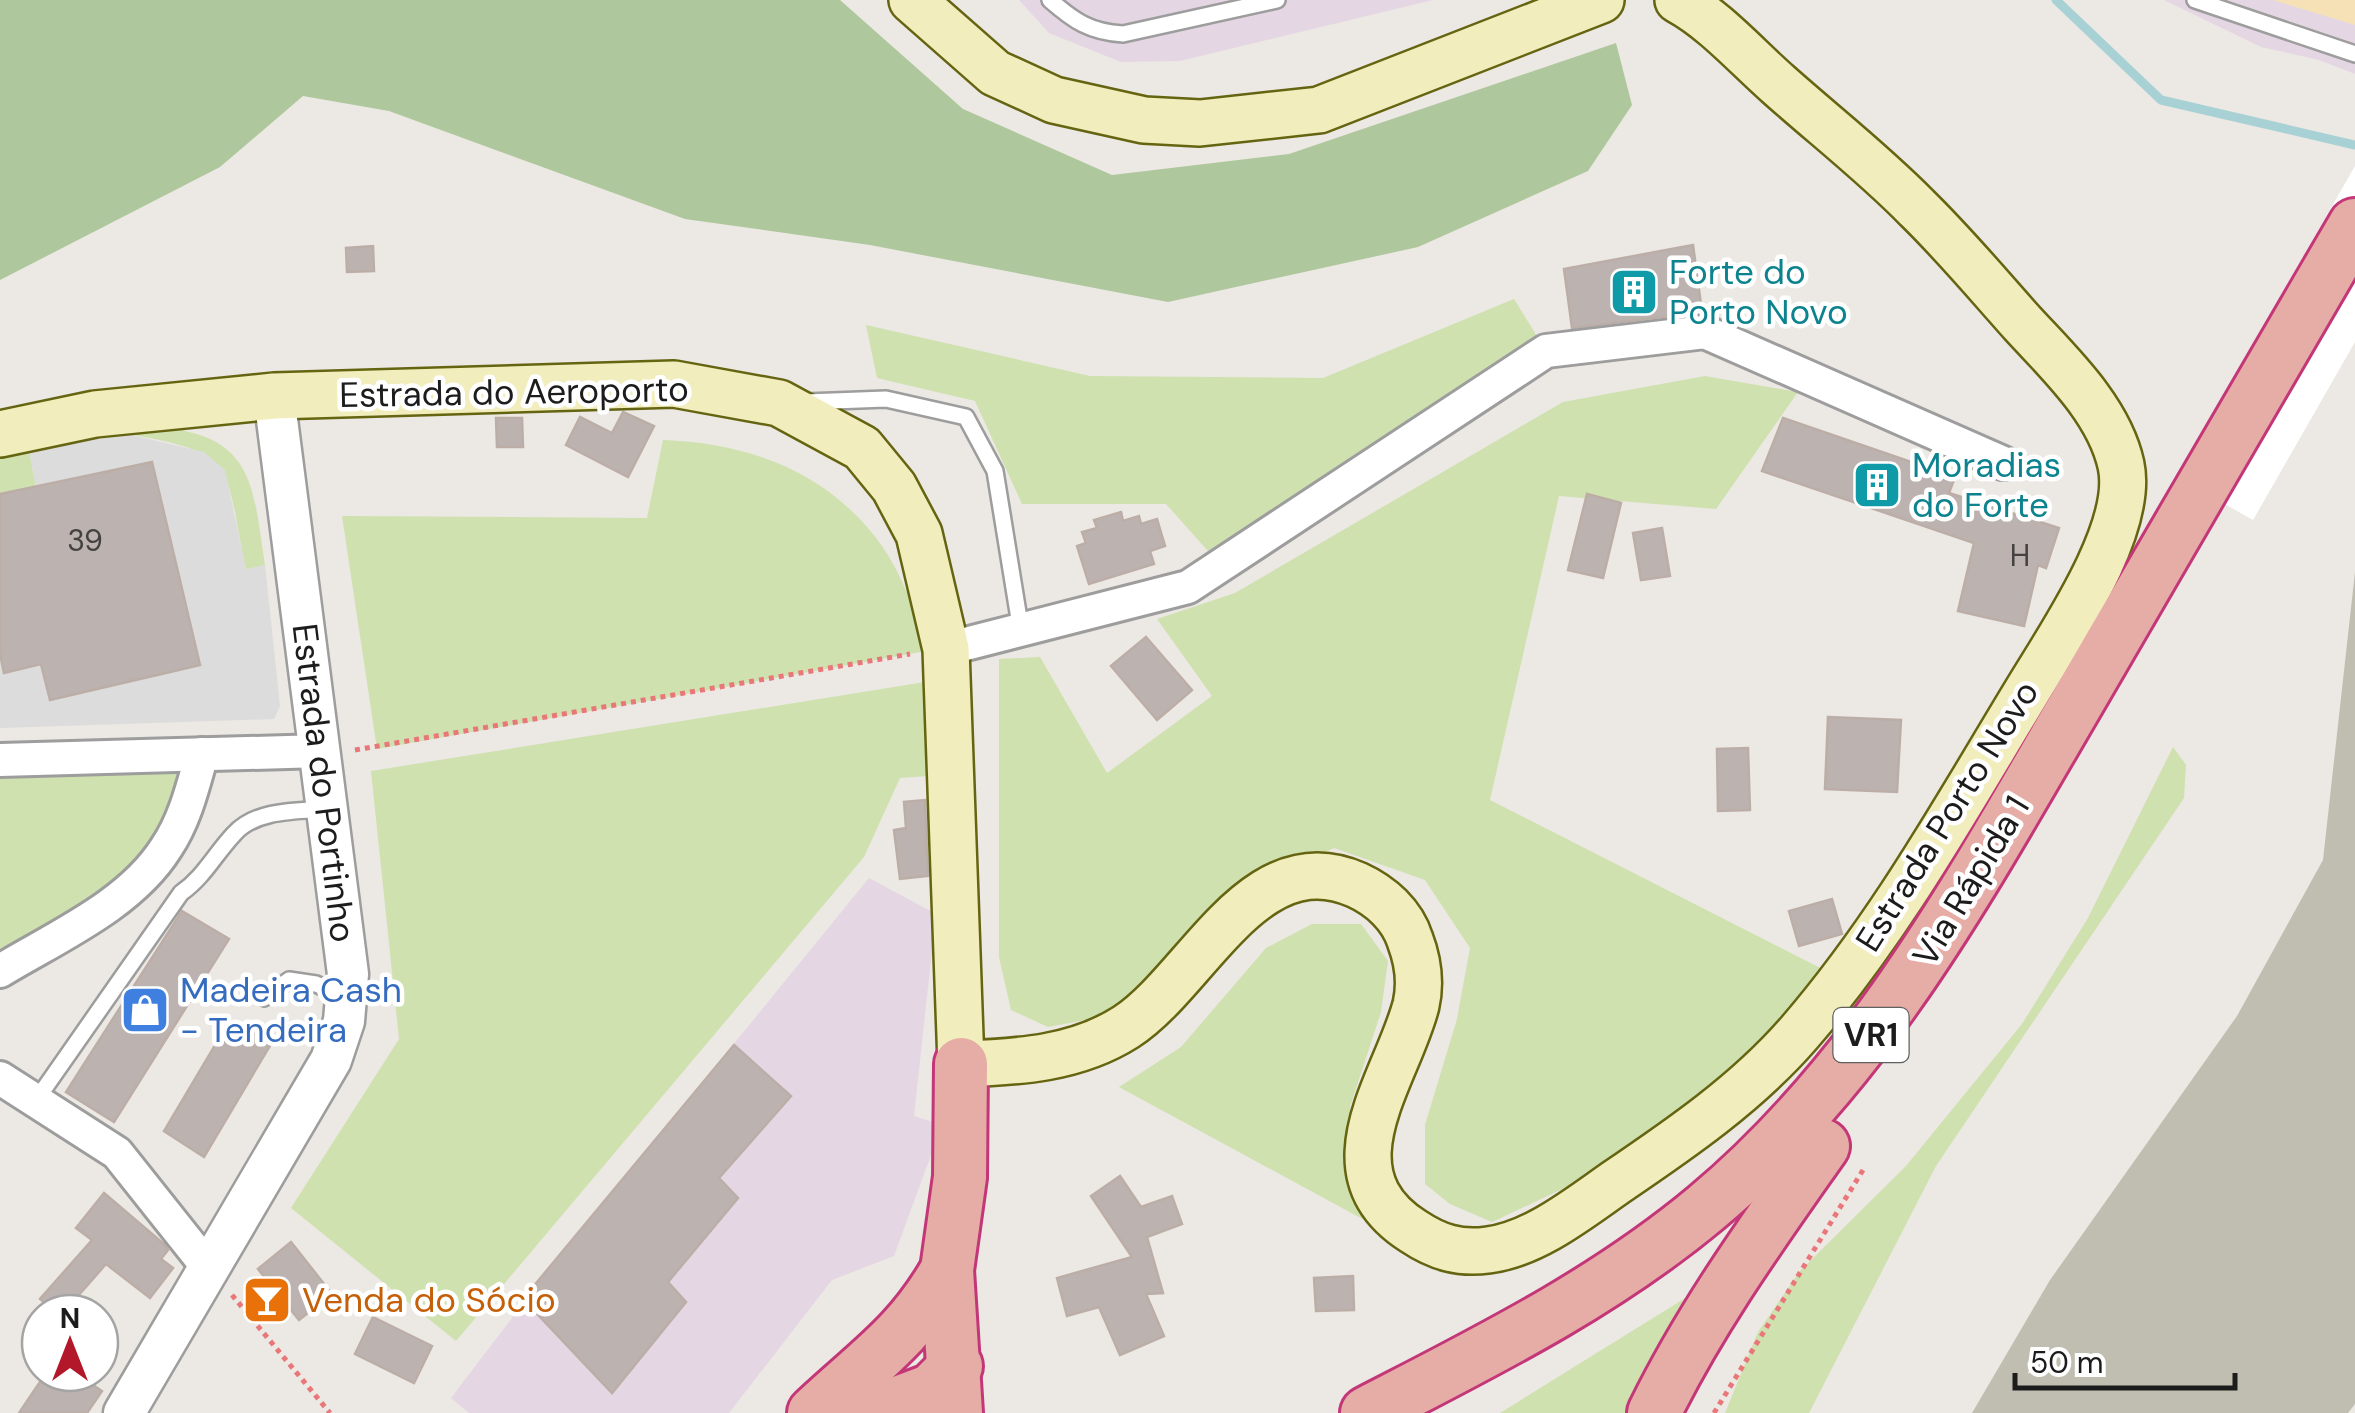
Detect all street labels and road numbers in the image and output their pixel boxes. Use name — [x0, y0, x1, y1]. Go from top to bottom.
street label: Estrada do Aeroporto — [339, 366, 689, 418]
street label: Estrada do Portinho — [282, 621, 366, 945]
street label: Estrada Porto Novo — [1845, 672, 2049, 960]
street label: Via Rápida 1 — [1902, 787, 2040, 975]
road number: VR1 — [1834, 1008, 1908, 1062]

